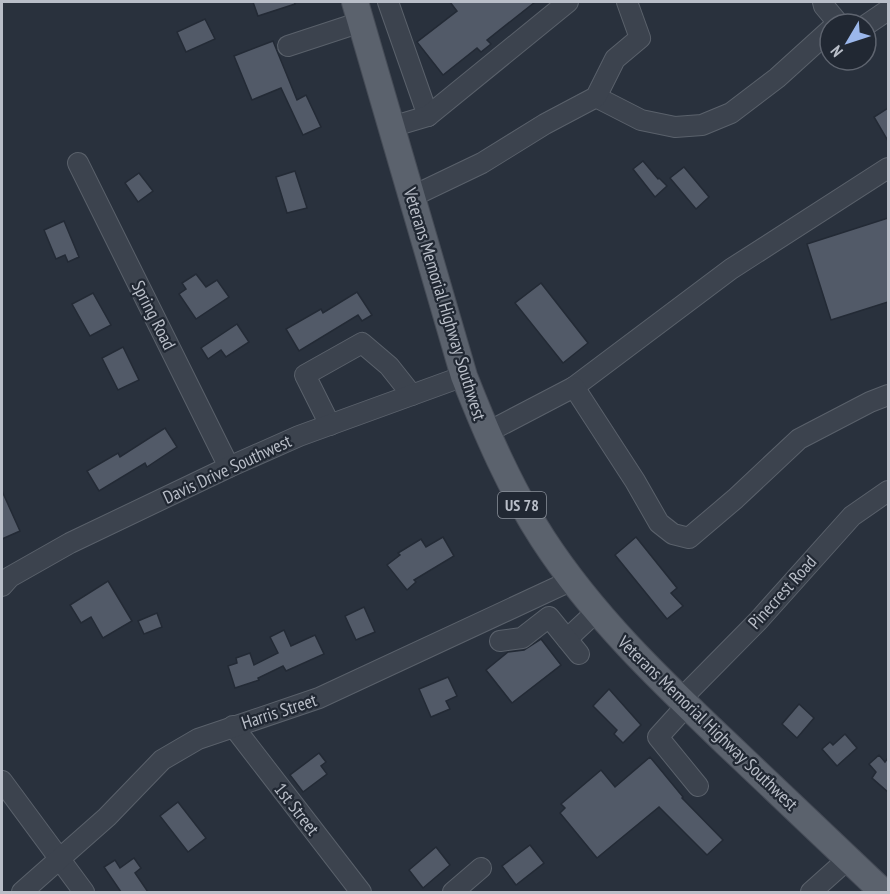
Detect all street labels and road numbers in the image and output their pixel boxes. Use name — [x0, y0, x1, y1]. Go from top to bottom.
street label: Veterans Memorial Highway Southwest — [398, 184, 491, 423]
street label: Spring Road — [127, 277, 181, 353]
street label: Davis Drive Southwest — [159, 429, 295, 509]
road number: US 78 — [498, 492, 546, 518]
street label: Pinecrest Road — [743, 550, 821, 634]
street label: Veterans Memorial Highway Southwest — [612, 630, 803, 815]
street label: Harris Street — [238, 688, 320, 734]
street label: 1st Street — [269, 778, 325, 840]

